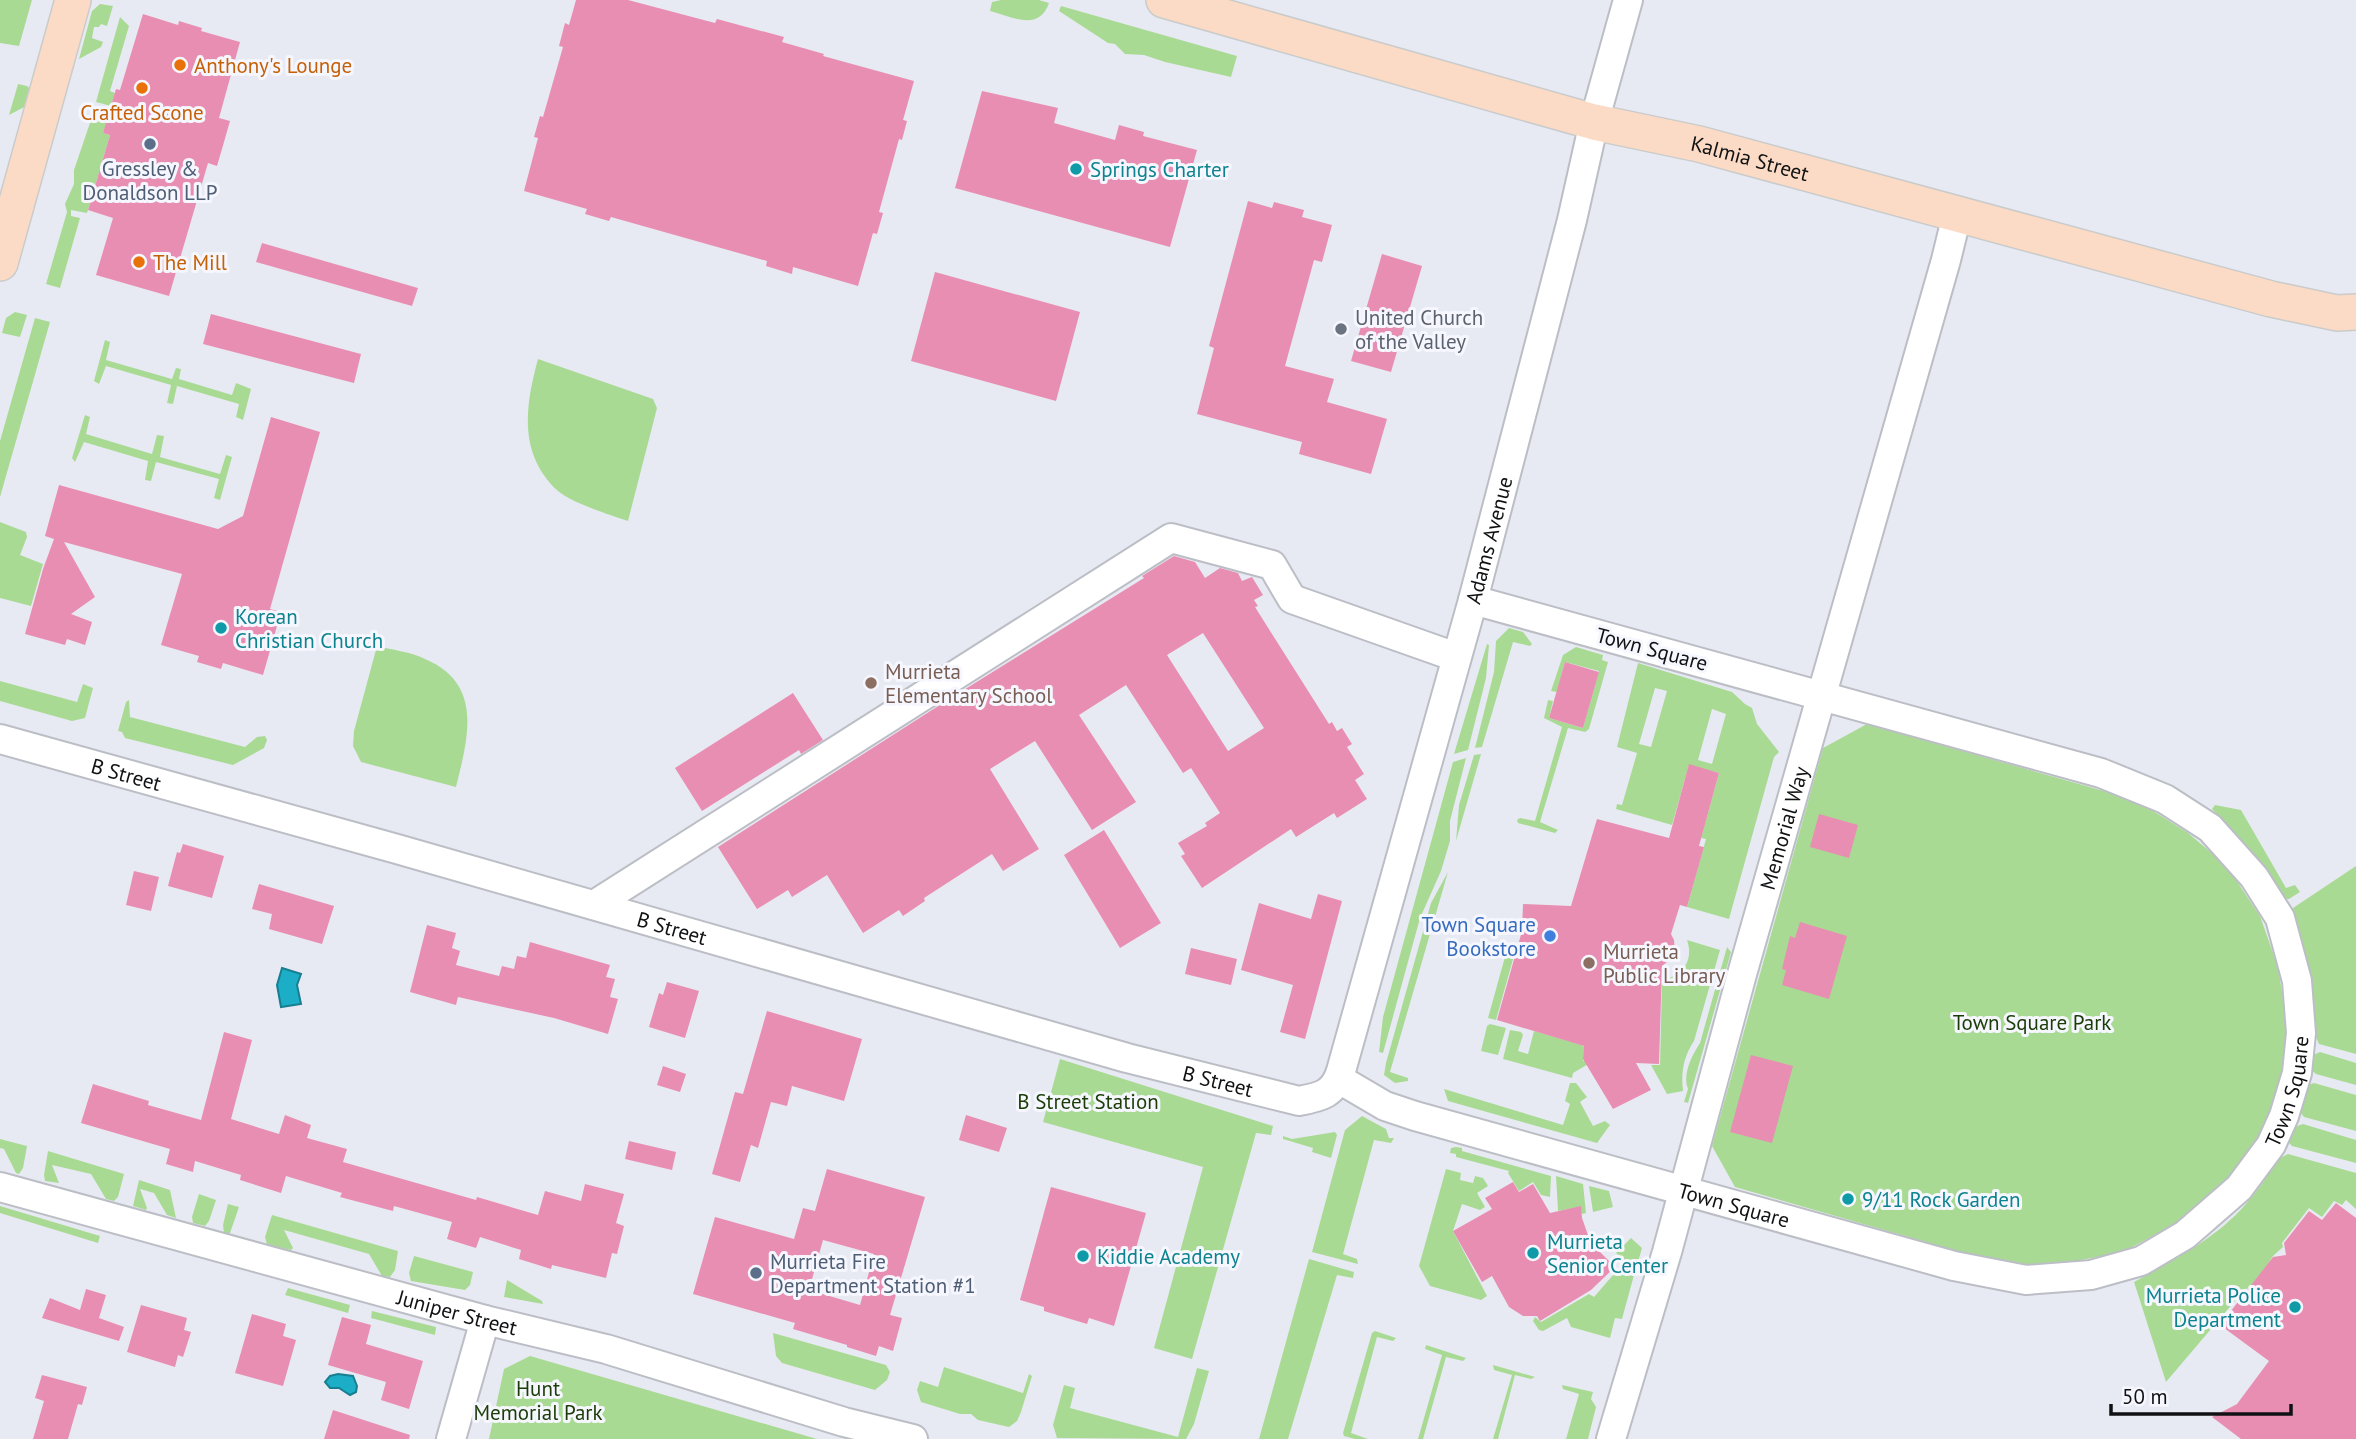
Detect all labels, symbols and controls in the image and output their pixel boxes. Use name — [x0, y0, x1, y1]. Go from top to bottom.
place label: Anthony's Lounge — [194, 52, 352, 79]
marker: Anthony's Lounge — [172, 57, 188, 73]
marker: Crafted Scone — [134, 80, 150, 96]
place label: Crafted Scone — [80, 99, 204, 126]
street label: Kalmia Street — [1689, 129, 1812, 187]
marker: Gressley & Donaldson LLP — [142, 136, 158, 152]
place label: Gressley & Donaldson LLP — [83, 155, 217, 206]
place label: Springs Charter — [1090, 156, 1229, 183]
marker: Springs Charter — [1068, 161, 1084, 177]
place label: The Mill — [153, 249, 227, 276]
marker: The Mill — [131, 254, 147, 270]
place label: United Church of the Valley — [1355, 304, 1483, 355]
marker: United Church of the Valley — [1333, 321, 1349, 337]
street label: Adams Avenue — [1459, 474, 1518, 607]
place label: Korean Christian Church — [235, 603, 383, 654]
marker: Korean Christian Church — [213, 620, 229, 636]
street label: Town Square — [1593, 621, 1711, 677]
place label: Murrieta Elementary School — [885, 658, 1052, 709]
marker: Murrieta Elementary School — [863, 675, 879, 691]
street label: B Street — [88, 751, 164, 797]
street label: Memorial Way — [1753, 763, 1814, 893]
street label: B Street — [634, 905, 710, 951]
place label: Town Square Bookstore — [1422, 911, 1536, 962]
marker: Town Square Bookstore — [1542, 928, 1558, 944]
place label: Murrieta Public Library — [1603, 938, 1726, 989]
marker: Murrieta Public Library — [1581, 955, 1597, 971]
park label: Town Square Park — [1953, 1009, 2111, 1036]
street label: Town Square — [2258, 1034, 2314, 1151]
street label: B Street — [1180, 1059, 1256, 1103]
park label: B Street Station — [1017, 1088, 1159, 1115]
street label: Town Square — [1675, 1176, 1793, 1233]
place label: 9/11 Rock Garden — [1862, 1186, 2021, 1213]
marker: 9/11 Rock Garden — [1840, 1191, 1856, 1207]
place label: Murrieta Senior Center — [1547, 1228, 1668, 1279]
place label: Kiddie Academy — [1097, 1243, 1240, 1270]
marker: Murrieta Senior Center — [1525, 1245, 1541, 1261]
place label: Murrieta Fire Department Station #1 — [770, 1248, 976, 1299]
marker: Kiddie Academy — [1075, 1248, 1091, 1264]
marker: Murrieta Fire Department Station #1 — [748, 1265, 764, 1281]
place label: Murrieta Police Department — [2146, 1282, 2281, 1333]
street label: Juniper Street — [393, 1283, 520, 1341]
marker: Murrieta Police Department — [2287, 1299, 2303, 1315]
scale bar — [2111, 1372, 2291, 1416]
park label: Hunt Memorial Park — [473, 1375, 603, 1426]
text: 50 m — [2122, 1383, 2168, 1410]

